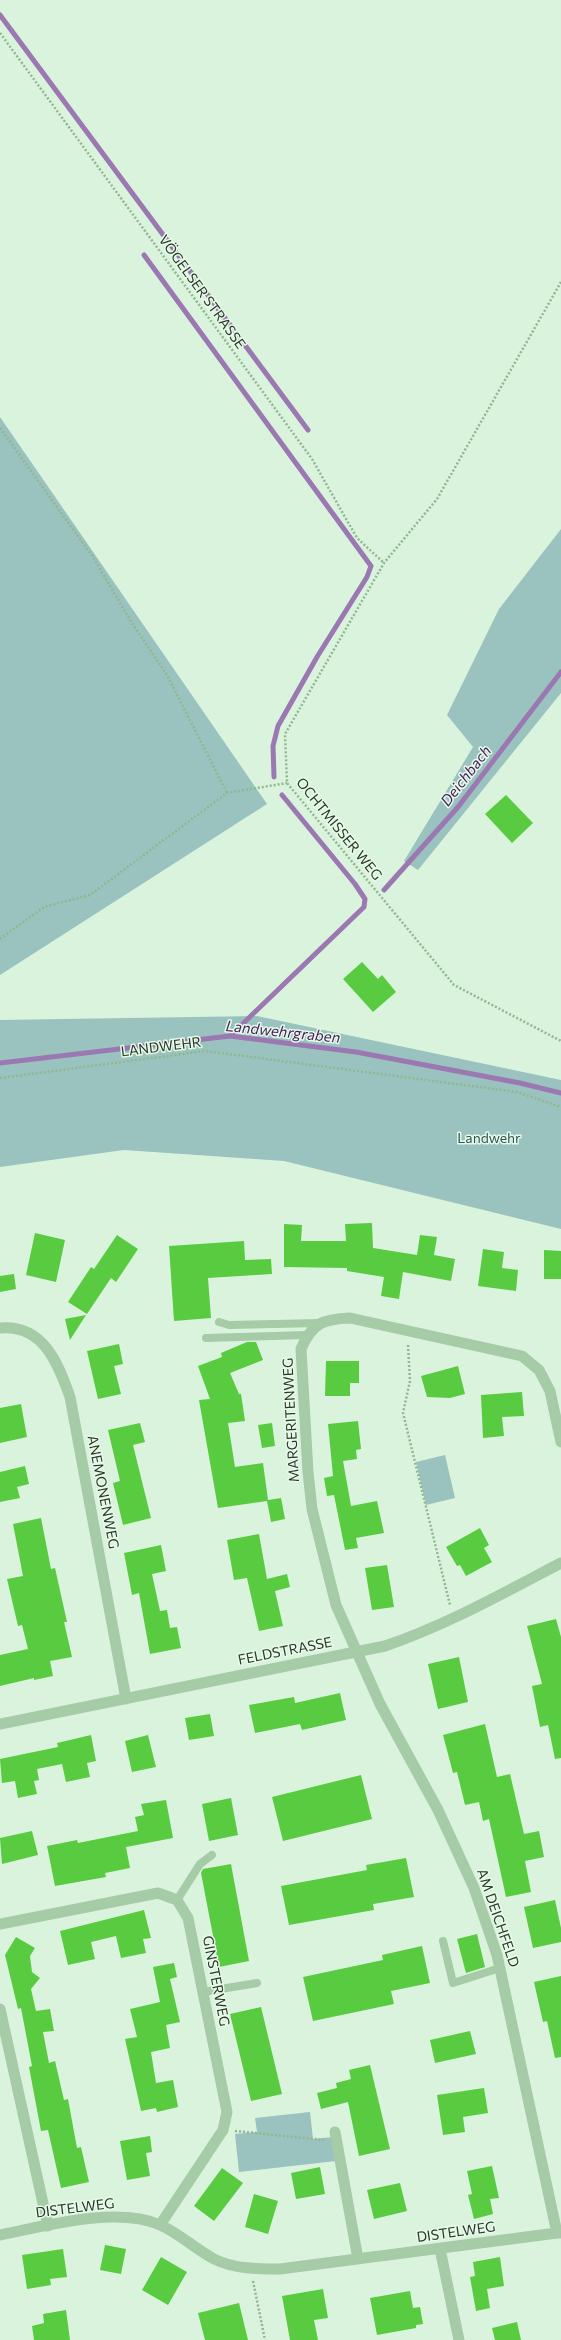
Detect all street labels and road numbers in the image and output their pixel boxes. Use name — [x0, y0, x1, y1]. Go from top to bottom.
street label: VÖGELSER STRASSE — [155, 232, 249, 352]
street label: OCHTMISSER WEG — [293, 774, 385, 884]
street label: LANDWEHR — [120, 1034, 202, 1060]
street label: MARGERITENWEG — [279, 1357, 303, 1483]
street label: ANEMONENWEG — [84, 1434, 122, 1550]
street label: FELDSTRASSE — [237, 1634, 333, 1668]
street label: AM DEICHFELD — [473, 1867, 523, 1969]
street label: GINSTERWEG — [199, 1934, 233, 2028]
street label: DISTELWEG — [35, 2195, 115, 2221]
street label: DISTELWEG — [416, 2218, 496, 2246]

